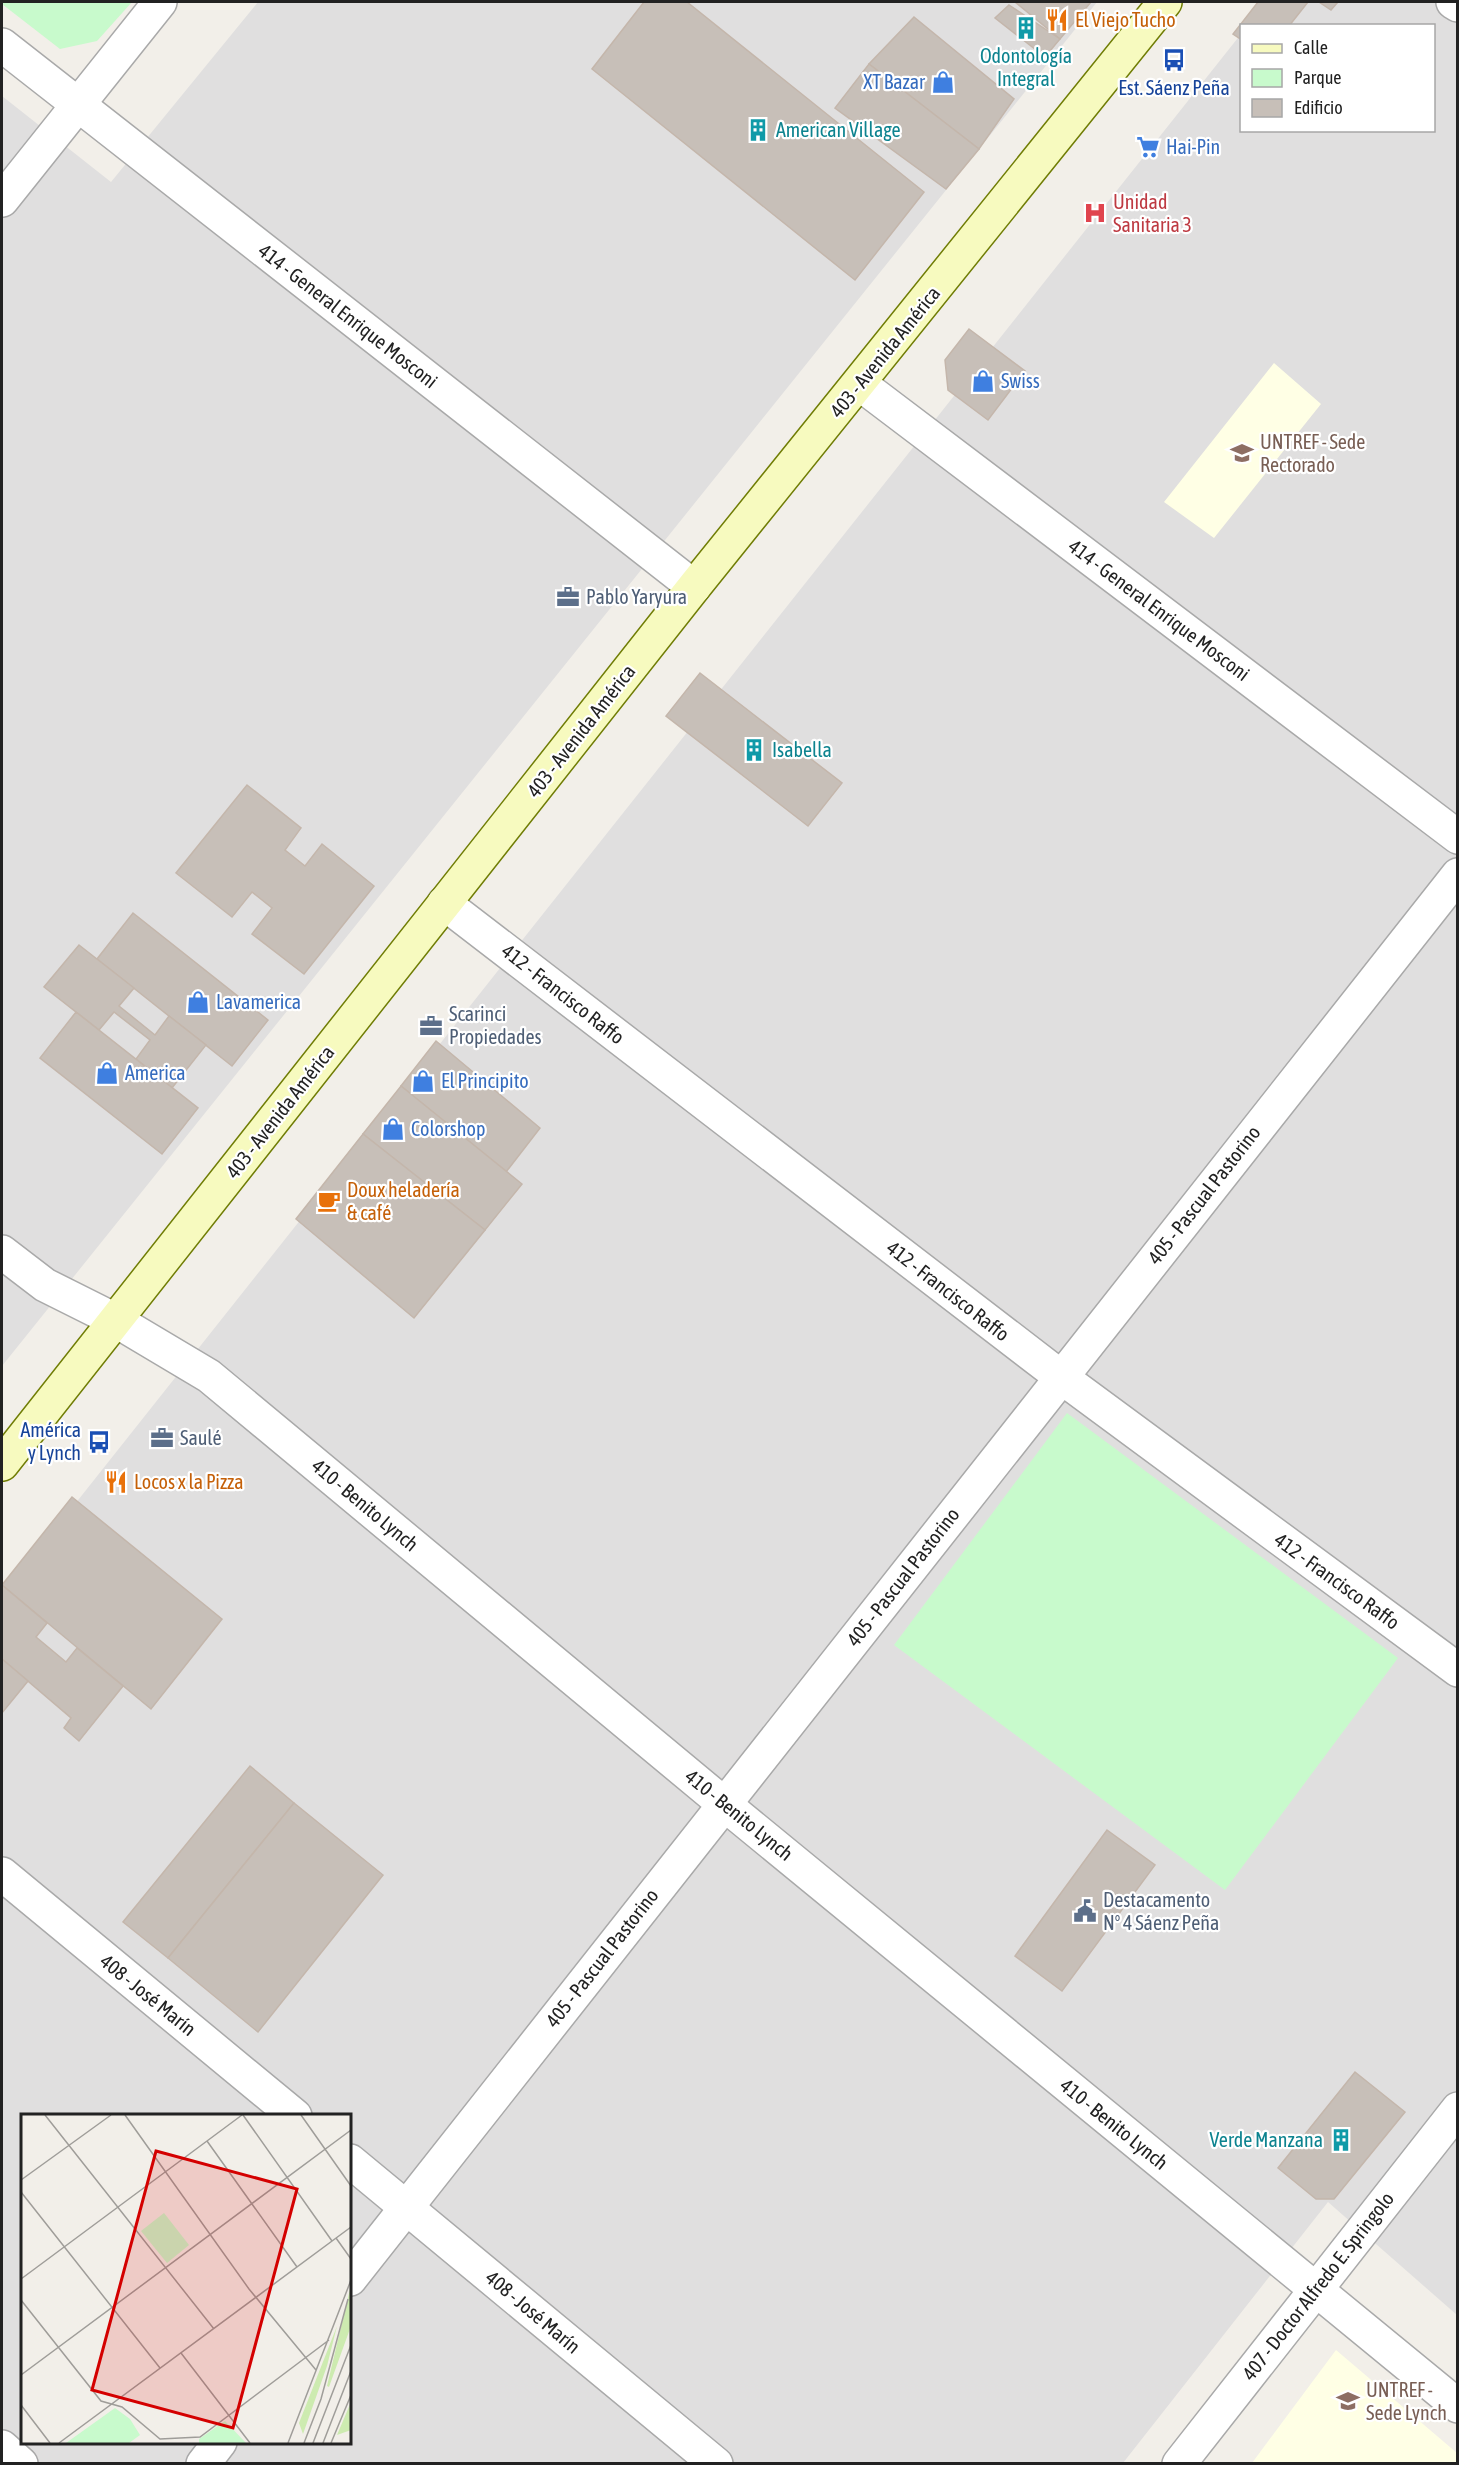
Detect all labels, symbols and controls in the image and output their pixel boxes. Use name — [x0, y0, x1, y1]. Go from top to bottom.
restaurant icon: El Viejo Tucho — [1044, 7, 1070, 33]
place label: El Viejo Tucho — [1075, 8, 1176, 31]
building icon: Odontología Integral — [1013, 15, 1039, 41]
legend — [1240, 24, 1435, 132]
text: Calle — [1294, 37, 1328, 58]
place label: Odontología Integral — [980, 44, 1072, 90]
bus stop icon: Est. Sáenz Peña — [1161, 47, 1187, 73]
text: Parque — [1294, 67, 1342, 88]
shop icon: XT Bazar — [930, 69, 956, 95]
place label: XT Bazar — [863, 70, 926, 93]
place label: Est. Sáenz Peña — [1118, 76, 1230, 99]
text: Edificio — [1294, 97, 1343, 118]
building icon: American Village — [745, 117, 771, 143]
place label: American Village — [776, 118, 901, 141]
supermarket icon: Hai-Pin — [1135, 134, 1161, 160]
place label: Hai-Pin — [1166, 135, 1220, 158]
place label: Unidad Sanitaria 3 — [1113, 190, 1192, 236]
hospital icon: Unidad Sanitaria 3 — [1082, 200, 1108, 226]
street label: 414 - General Enrique Mosconi — [254, 239, 442, 393]
street label: 403 - Avenida América — [825, 282, 944, 422]
shop icon: Swiss — [970, 368, 996, 394]
place label: Swiss — [1001, 369, 1040, 392]
place label: UNTREF - Sede Rectorado — [1260, 430, 1365, 476]
school or university icon: UNTREF - Sede Rectorado — [1229, 440, 1255, 466]
street label: 414 - General Enrique Mosconi — [1064, 534, 1254, 685]
office icon: Pablo Yaryura — [555, 584, 581, 610]
place label: Pablo Yaryura — [586, 585, 687, 608]
street label: 403 - Avenida América — [522, 660, 640, 802]
building icon: Isabella — [741, 737, 767, 763]
place label: Isabella — [772, 738, 832, 761]
street label: 412 - Francisco Raffo — [498, 939, 629, 1049]
shop icon: Lavamerica — [185, 989, 211, 1015]
place label: Lavamerica — [216, 990, 301, 1013]
place label: Scarinci Propiedades — [449, 1002, 542, 1048]
office icon: Scarinci Propiedades — [418, 1013, 444, 1039]
street label: 403 - Avenida América — [221, 1041, 339, 1183]
shop icon: America — [94, 1060, 120, 1086]
place label: America — [125, 1061, 185, 1084]
shop icon: El Principito — [410, 1068, 436, 1094]
place label: El Principito — [441, 1069, 529, 1092]
shop icon: Colorshop — [380, 1116, 406, 1142]
place label: Colorshop — [411, 1117, 485, 1140]
street label: 405 - Pascual Pastorino — [1142, 1121, 1265, 1268]
place label: Doux heladería & café — [347, 1178, 460, 1224]
cafe icon: Doux heladería & café — [316, 1188, 342, 1214]
street label: 412 - Francisco Raffo — [883, 1236, 1014, 1346]
place label: América y Lynch — [21, 1418, 81, 1464]
office icon: Saulé — [149, 1425, 175, 1451]
place label: Saulé — [180, 1426, 222, 1449]
bus stop icon: América y Lynch — [86, 1429, 112, 1455]
street label: 410 - Benito Lynch — [308, 1454, 423, 1556]
restaurant icon: Locos x la Pizza — [103, 1469, 129, 1495]
place label: Locos x la Pizza — [134, 1470, 244, 1493]
street label: 405 - Pascual Pastorino — [841, 1503, 964, 1650]
street label: 412 - Francisco Raffo — [1270, 1528, 1404, 1634]
street label: 410 - Benito Lynch — [681, 1764, 798, 1865]
street label: 405 - Pascual Pastorino — [540, 1884, 663, 2031]
place label: Destacamento N° 4 Sáenz Peña — [1103, 1888, 1219, 1934]
public building icon: Destacamento N° 4 Sáenz Peña — [1072, 1898, 1098, 1924]
street label: 408 - José Marín — [96, 1949, 201, 2040]
street label: 410 - Benito Lynch — [1056, 2073, 1173, 2174]
inset map — [21, 2114, 351, 2444]
building icon: Verde Manzana — [1328, 2127, 1354, 2153]
place label: Verde Manzana — [1210, 2128, 1323, 2151]
street label: 407 - Doctor Alfredo E. Springolo — [1237, 2187, 1398, 2384]
street label: 408 - José Marín — [481, 2265, 585, 2358]
place label: UNTREF - Sede Lynch — [1366, 2378, 1447, 2424]
school or university icon: UNTREF - Sede Lynch — [1335, 2388, 1361, 2414]

